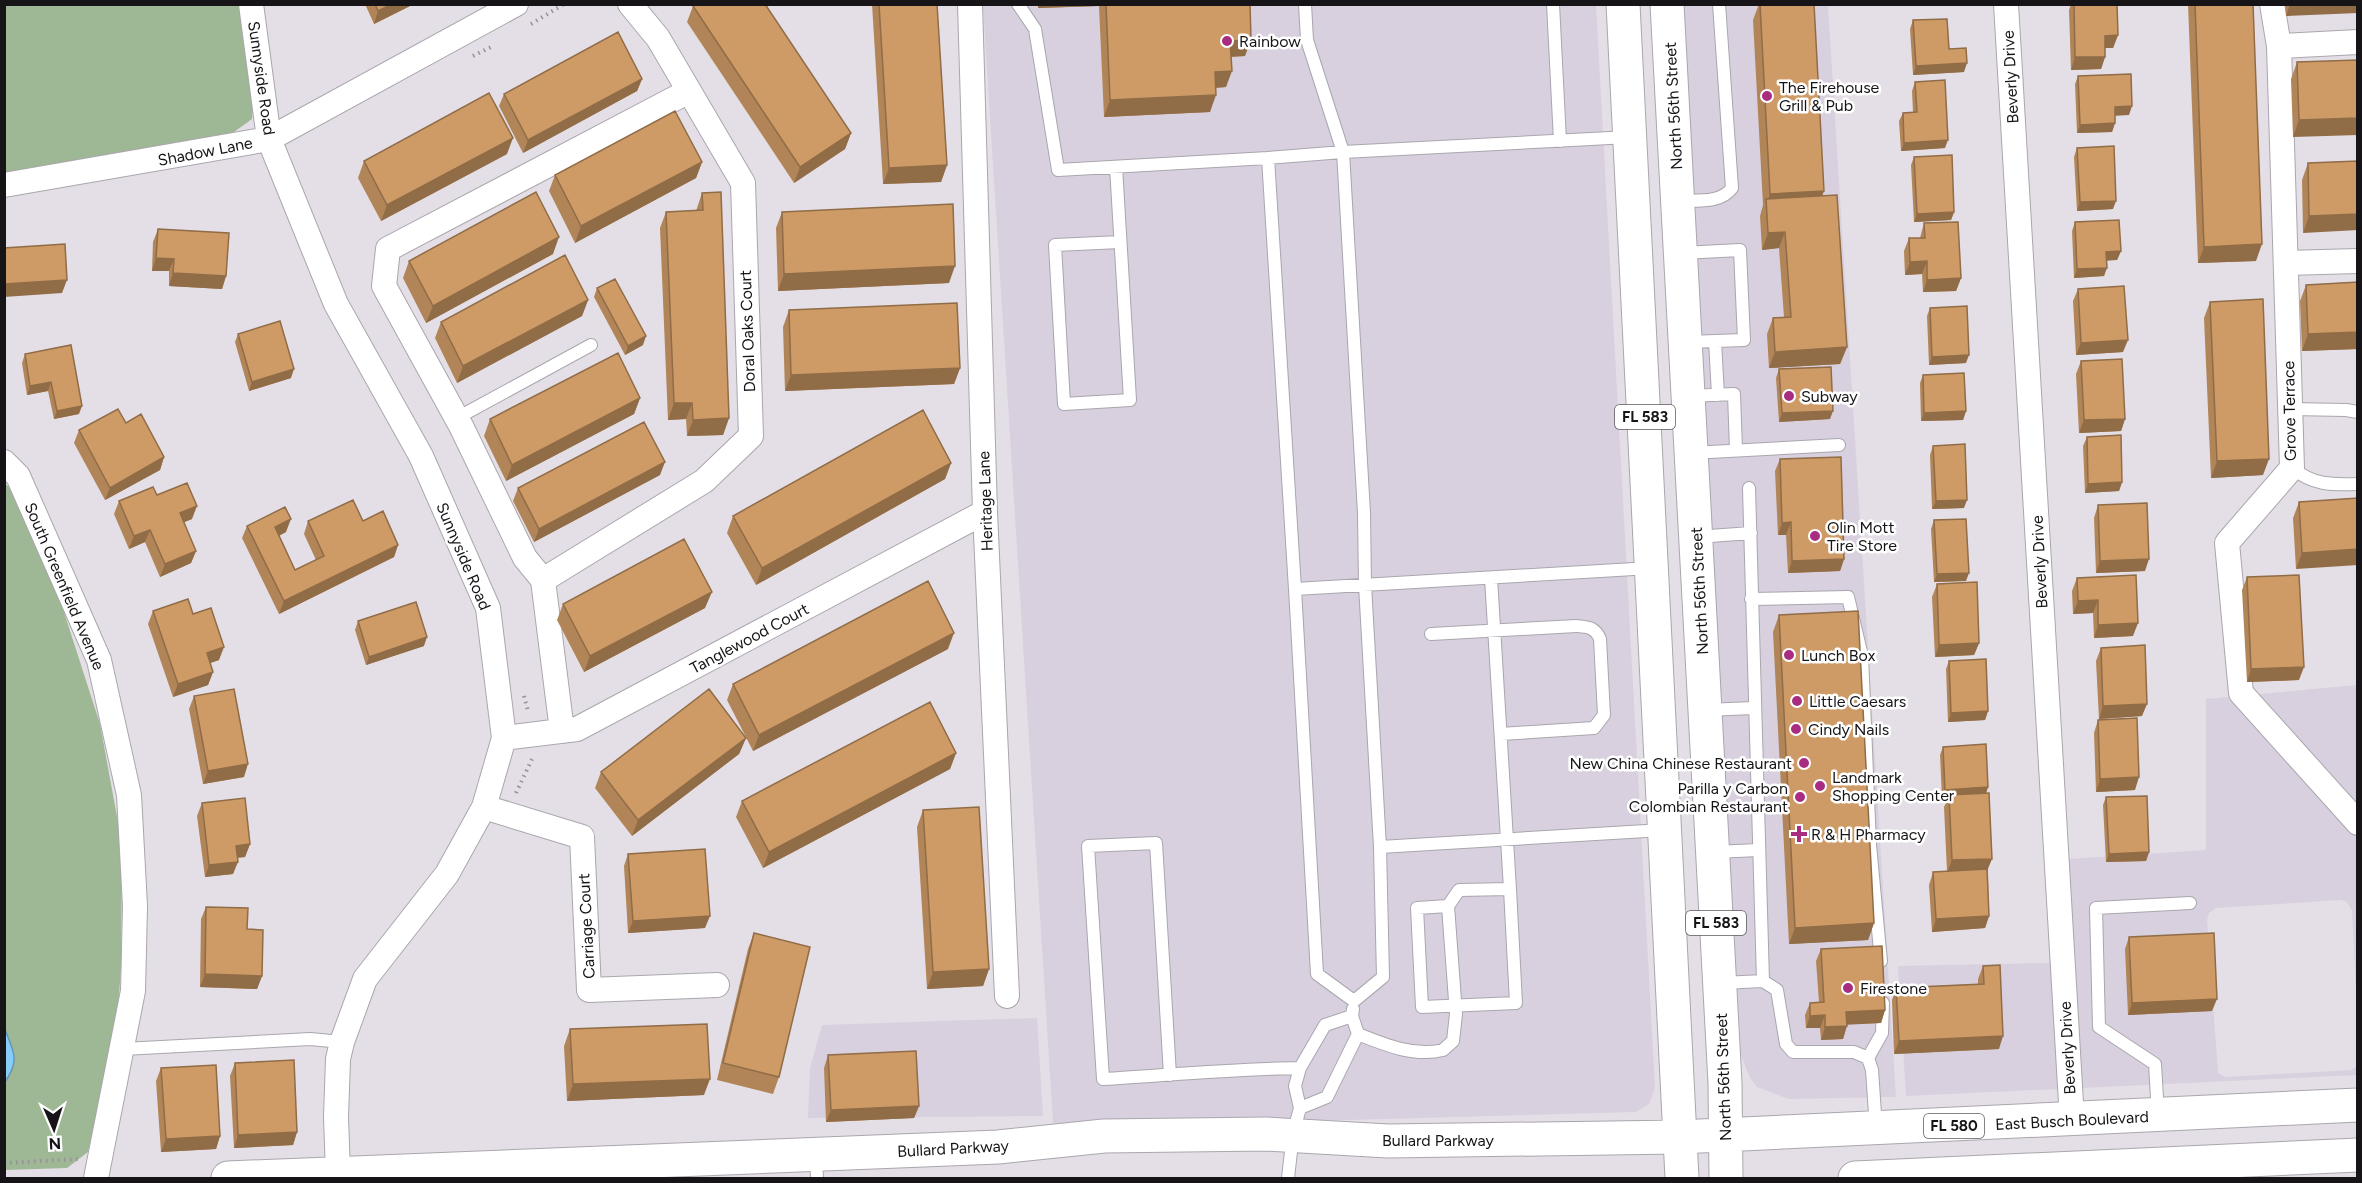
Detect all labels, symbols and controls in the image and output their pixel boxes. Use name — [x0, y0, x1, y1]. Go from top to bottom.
street label: Sunnyside Road — [244, 20, 279, 136]
street label: Beverly Drive — [1999, 30, 2022, 124]
place label: Rainbow — [1239, 32, 1301, 51]
marker: Rainbow — [1220, 34, 1234, 48]
street label: North 56th Street — [1661, 42, 1686, 170]
place label: The Firehouse Grill & Pub — [1779, 78, 1880, 115]
marker: The Firehouse Grill & Pub — [1760, 89, 1774, 103]
street label: Shadow Lane — [156, 133, 254, 170]
street label: Doral Oaks Court — [736, 270, 759, 392]
street label: Grove Terrace — [2279, 360, 2300, 461]
place label: Subway — [1801, 387, 1858, 406]
marker: Subway — [1782, 389, 1796, 403]
road number: FL 583 — [1615, 405, 1675, 429]
street label: Heritage Lane — [974, 450, 997, 551]
street label: South Greenfield Avenue — [21, 500, 109, 673]
street label: Sunnyside Road — [432, 500, 495, 613]
street label: Beverly Drive — [2028, 515, 2051, 609]
place label: Olin Mott Tire Store — [1827, 518, 1897, 555]
street label: North 56th Street — [1687, 527, 1712, 655]
marker: Olin Mott Tire Store — [1808, 529, 1822, 543]
street label: Tanglewood Court — [687, 599, 812, 678]
place label: Lunch Box — [1801, 646, 1876, 665]
marker: Lunch Box — [1782, 648, 1796, 662]
place label: Little Caesars — [1809, 692, 1906, 711]
marker: Little Caesars — [1790, 694, 1804, 708]
place label: Cindy Nails — [1808, 720, 1889, 739]
marker: Cindy Nails — [1789, 722, 1803, 736]
place label: New China Chinese Restaurant — [1570, 754, 1792, 773]
marker: New China Chinese Restaurant — [1797, 756, 1811, 770]
place label: Landmark Shopping Center — [1832, 768, 1955, 805]
place label: Parilla y Carbon Colombian Restaurant — [1629, 779, 1788, 816]
marker: Landmark Shopping Center — [1813, 779, 1827, 793]
marker: Parilla y Carbon Colombian Restaurant — [1793, 790, 1807, 804]
place label: R & H Pharmacy — [1811, 825, 1926, 844]
marker: R & H Pharmacy — [1792, 827, 1806, 841]
street label: Carriage Court — [574, 873, 599, 979]
road number: FL 583 — [1686, 911, 1746, 935]
place label: Firestone — [1860, 979, 1927, 998]
marker: Firestone — [1841, 981, 1855, 995]
street label: Beverly Drive — [2056, 1001, 2079, 1095]
street label: North 56th Street — [1712, 1013, 1735, 1141]
north arrow — [24, 1099, 84, 1159]
street label: East Busch Boulevard — [1995, 1107, 2149, 1134]
road number: FL 580 — [1924, 1114, 1984, 1138]
street label: Bullard Parkway — [1382, 1131, 1495, 1150]
text: N — [48, 1134, 61, 1153]
street label: Bullard Parkway — [897, 1136, 1010, 1161]

